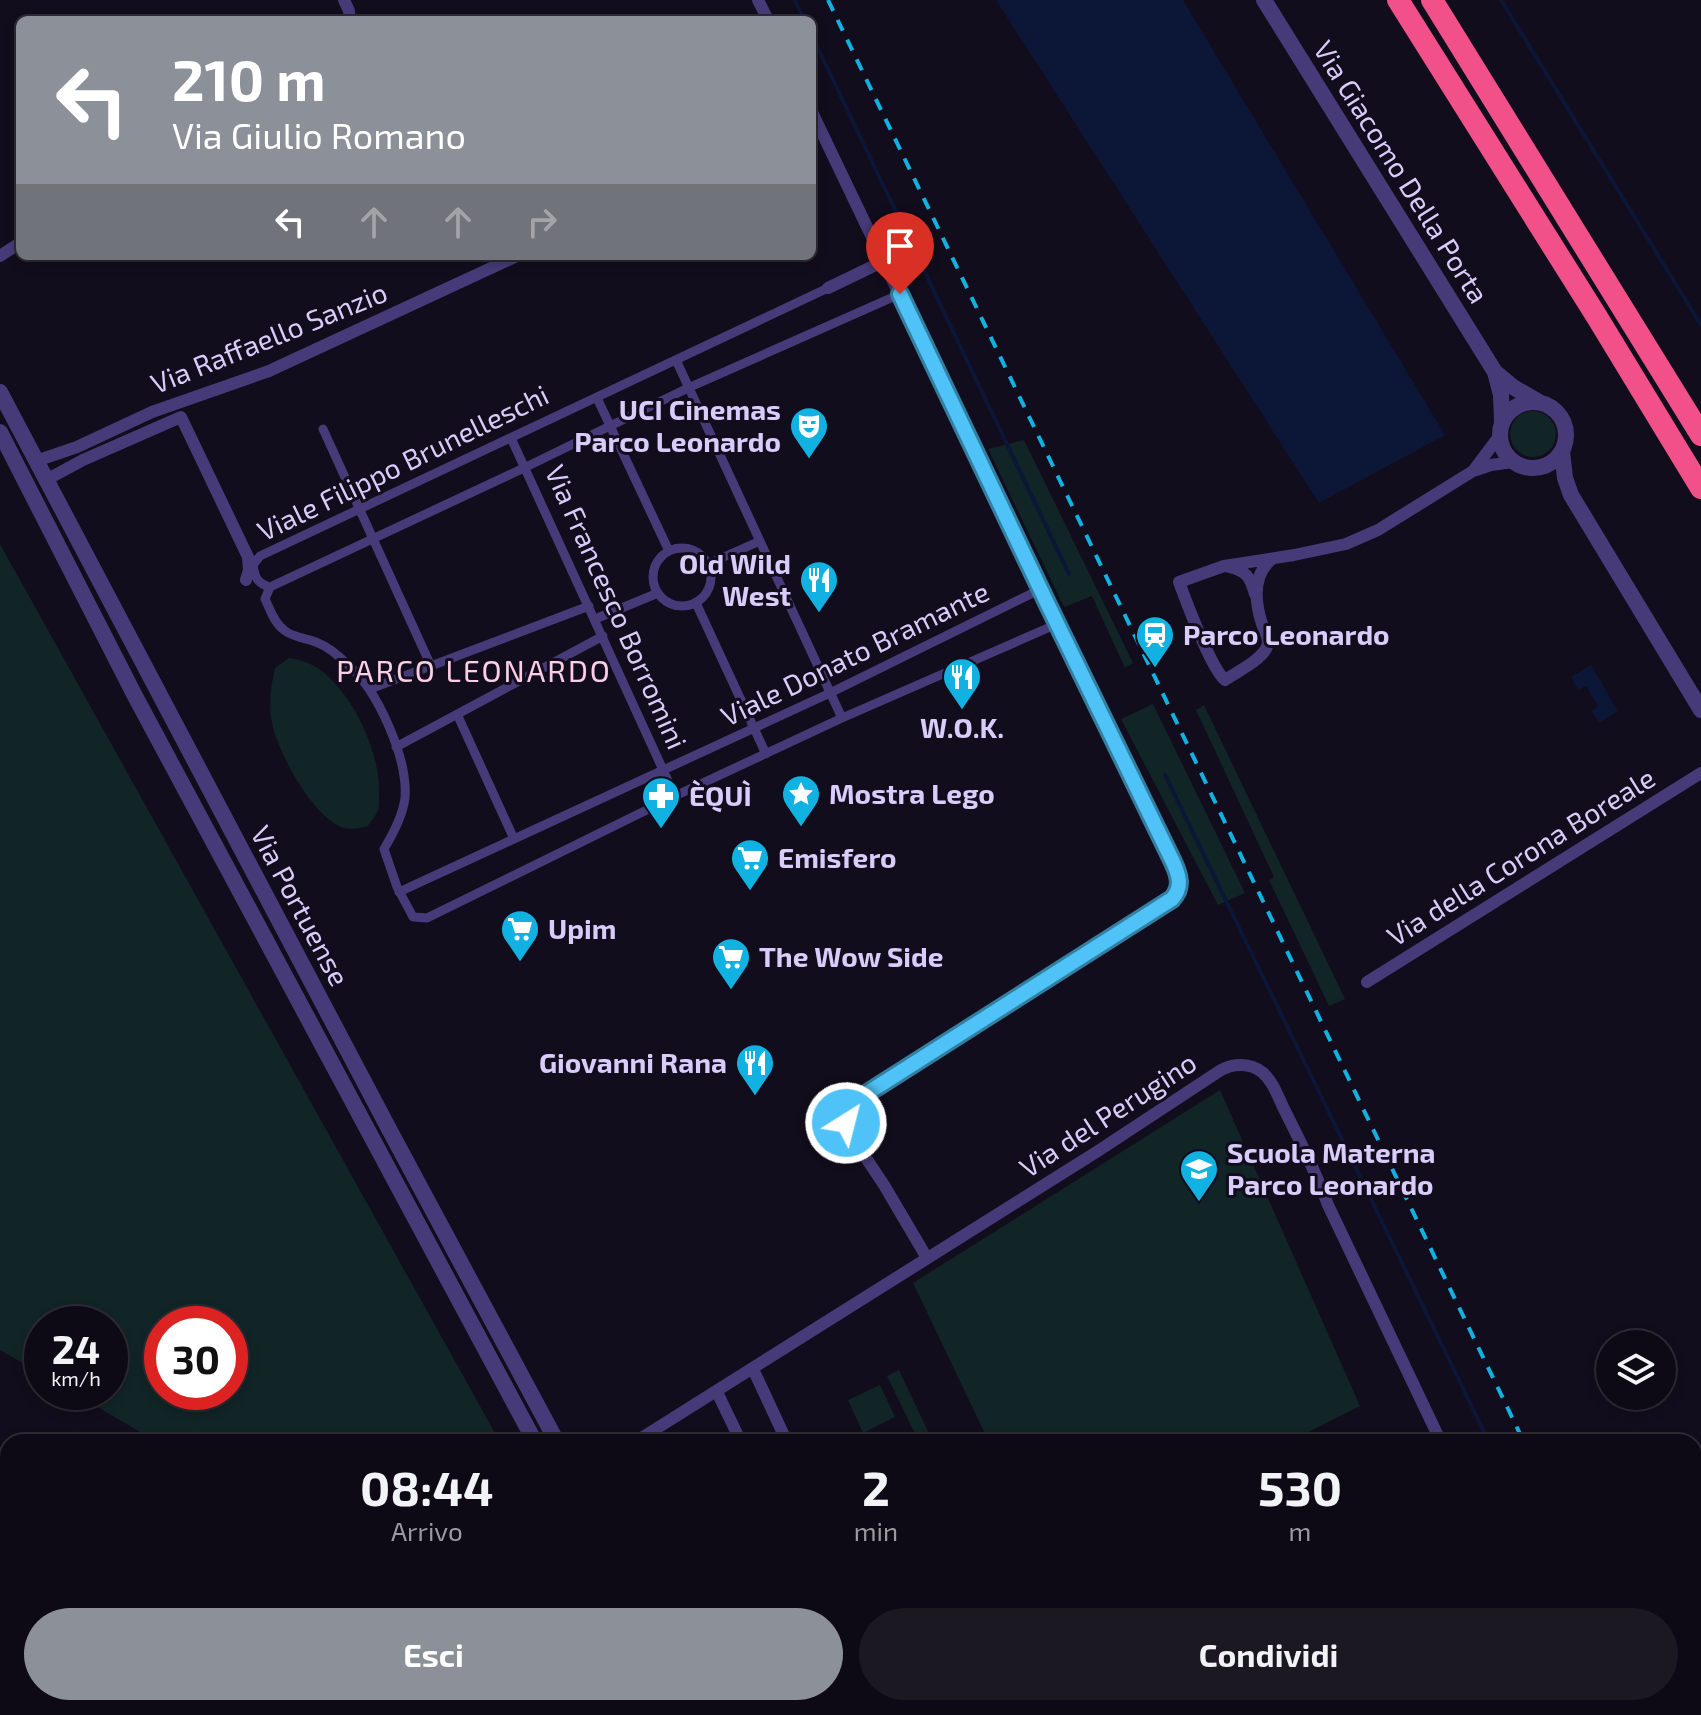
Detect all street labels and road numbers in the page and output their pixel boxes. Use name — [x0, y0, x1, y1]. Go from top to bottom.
street label: Via Giacomo Della Porta — [1307, 34, 1497, 309]
street label: Via Raffaello Sanzio — [145, 274, 392, 400]
street label: Viale Filippo Brunelleschi — [252, 377, 554, 547]
street label: Via Francesco Borromini — [539, 459, 695, 754]
street label: Viale Donato Bramante — [715, 573, 994, 733]
street label: Via della Corona Boreale — [1380, 760, 1661, 953]
street label: Via Portuense — [244, 820, 357, 991]
street label: Via del Perugino — [1013, 1044, 1202, 1184]

